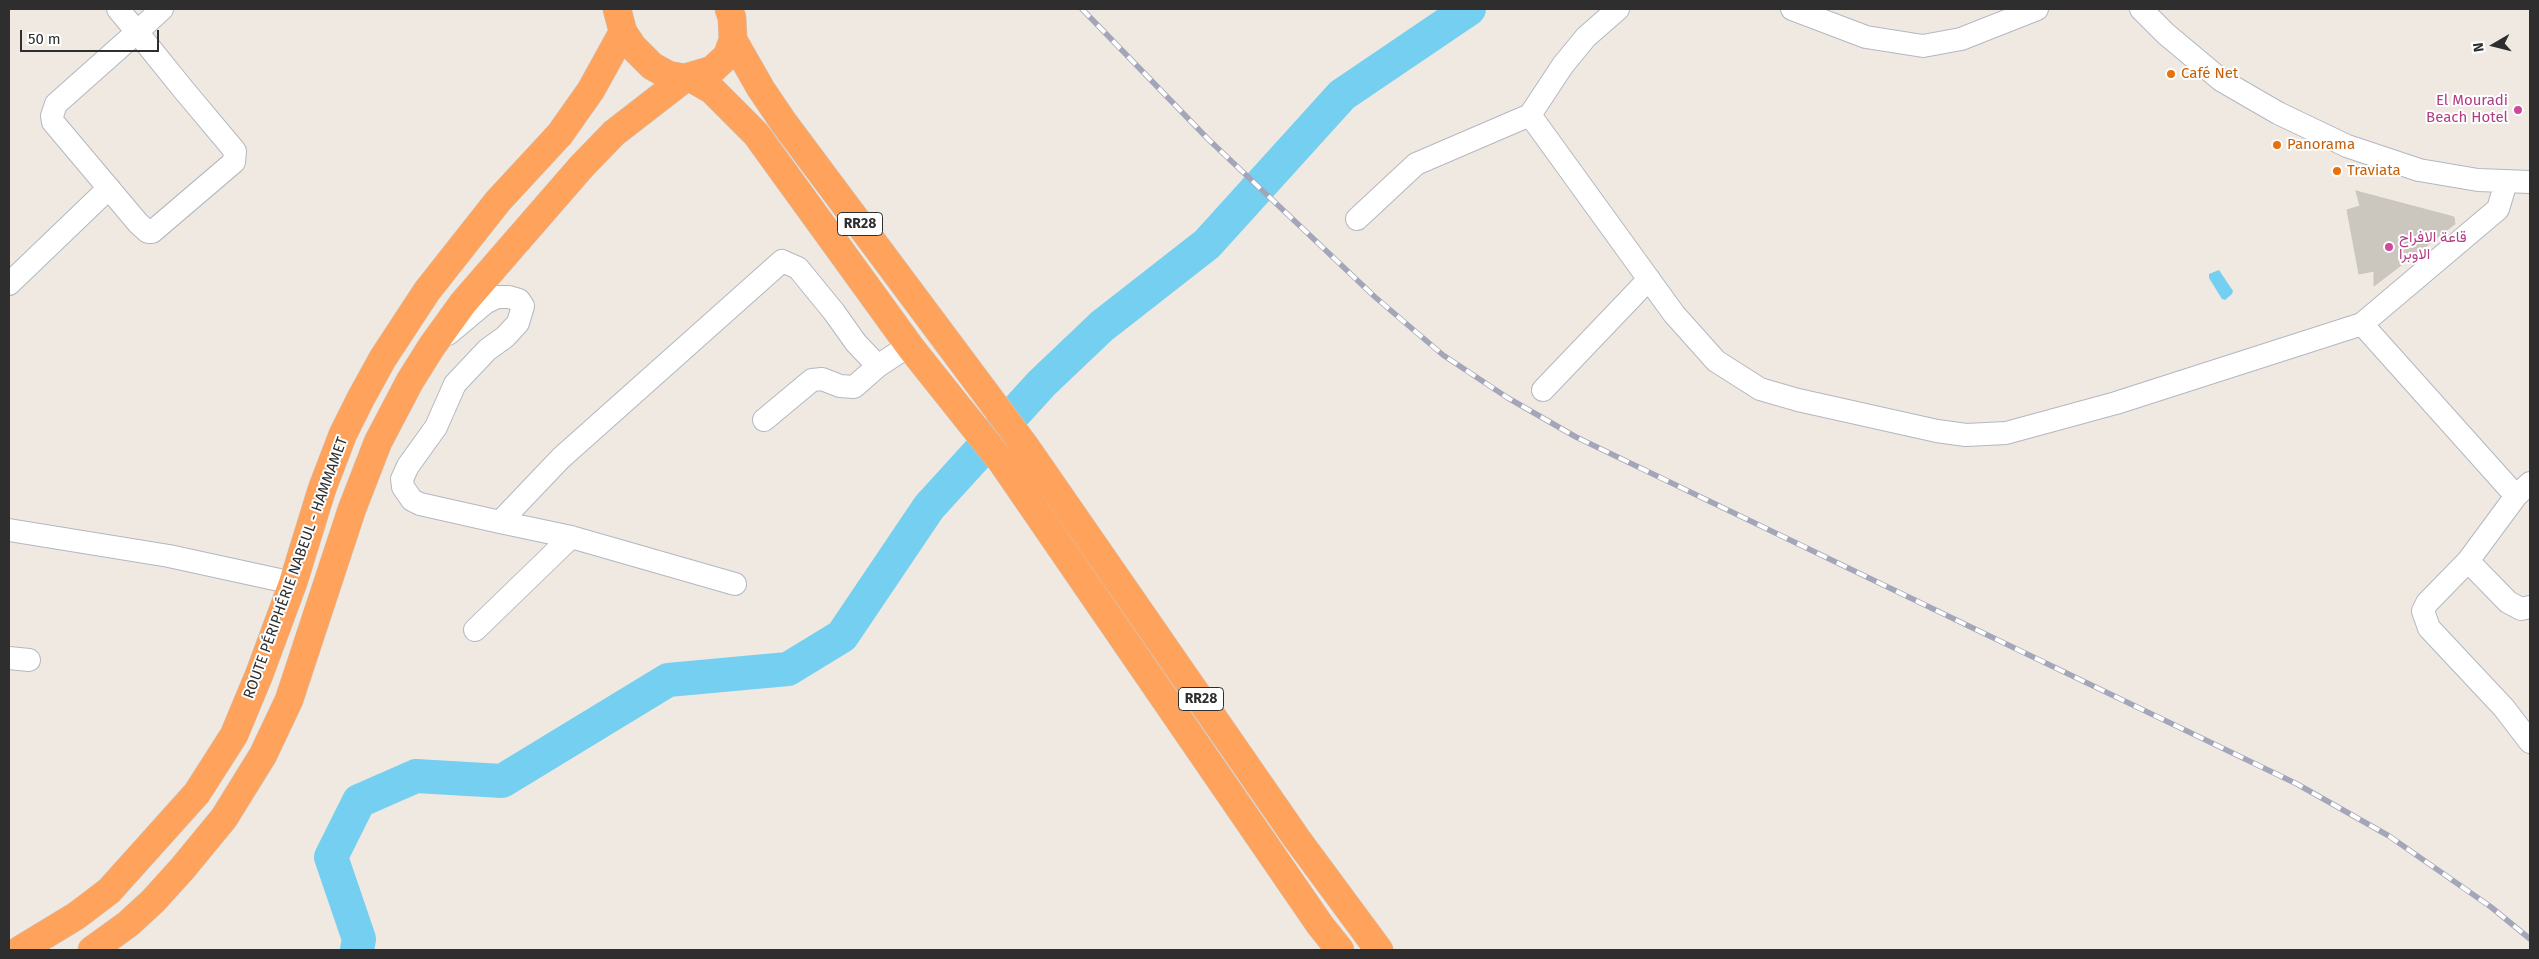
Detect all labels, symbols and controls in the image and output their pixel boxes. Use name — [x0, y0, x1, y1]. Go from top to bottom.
scale bar — [22, 20, 161, 52]
north arrow — [2469, 20, 2519, 70]
text: 50 m — [28, 30, 61, 48]
text: N — [2470, 41, 2488, 53]
place label: Café Net — [2181, 65, 2238, 83]
marker: Café Net — [2165, 68, 2177, 80]
place label: El Mouradi Beach Hotel — [2426, 92, 2508, 127]
marker: El Mouradi Beach Hotel — [2512, 104, 2524, 116]
place label: Panorama — [2287, 136, 2355, 154]
marker: Panorama — [2271, 139, 2283, 151]
place label: Traviata — [2347, 162, 2401, 180]
marker: Traviata — [2331, 165, 2343, 177]
road number: RR28 — [838, 212, 882, 235]
place label: قاعة الافراح الاوبرا — [2399, 229, 2466, 264]
marker: قاعة الافراح الاوبرا — [2383, 241, 2395, 253]
street label: ROUTE PÉRIPHÉRIE NABEUL - HAMMAMET — [240, 435, 352, 701]
road number: RR28 — [1178, 688, 1224, 711]

